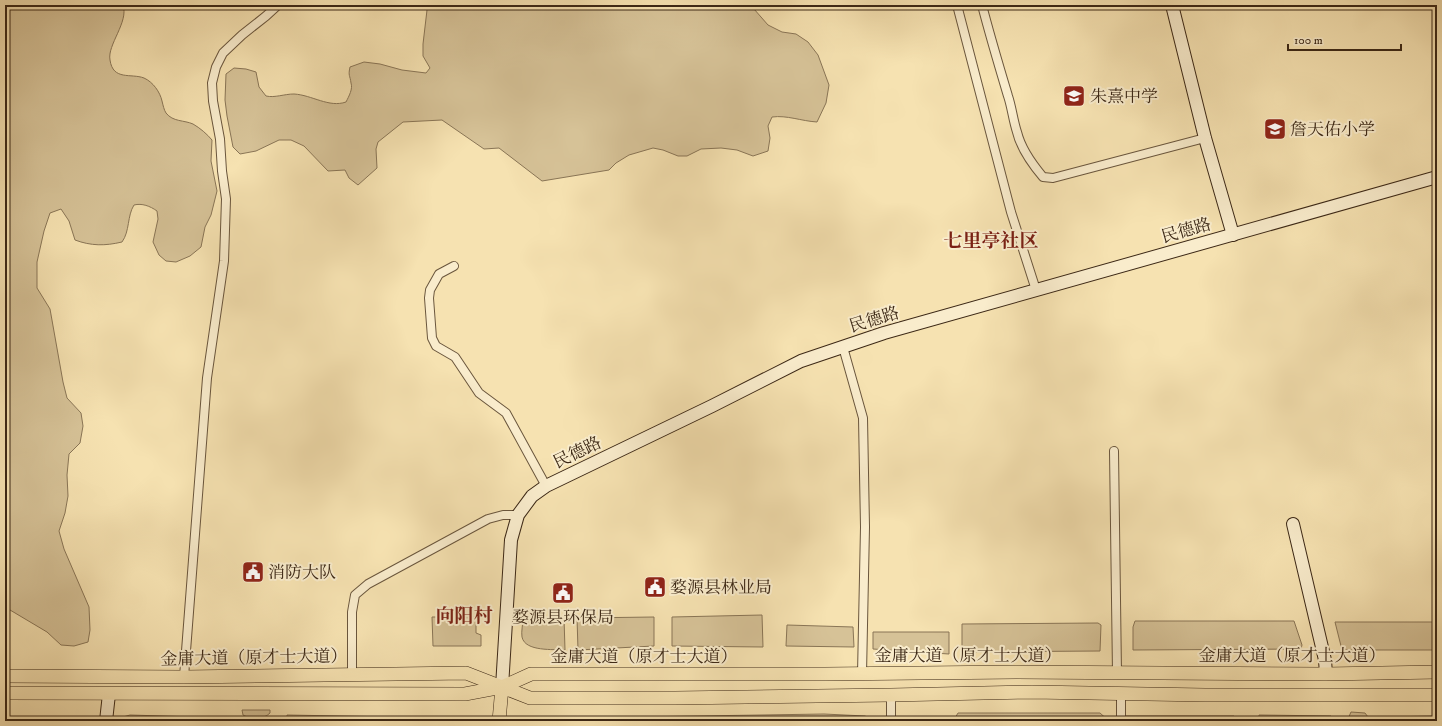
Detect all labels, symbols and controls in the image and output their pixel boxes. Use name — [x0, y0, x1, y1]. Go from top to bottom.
scale bar — [1288, 26, 1401, 52]
text: 100 m — [1294, 33, 1323, 48]
school or university icon: 朱熹中学 — [1061, 83, 1087, 109]
place label: 朱熹中学 — [1090, 86, 1158, 108]
school or university icon: 詹天佑小学 — [1262, 116, 1288, 142]
place label: 詹天佑小学 — [1290, 119, 1375, 141]
street label: 民德路 — [1159, 213, 1214, 249]
district label: 七里亭社区 — [943, 230, 1039, 253]
street label: 民德路 — [847, 302, 902, 338]
street label: 民德路 — [550, 432, 605, 474]
public building icon: 消防大队 — [240, 559, 266, 585]
place label: 消防大队 — [268, 562, 336, 584]
public building icon: 婺源县林业局 — [642, 574, 668, 600]
place label: 婺源县林业局 — [670, 577, 772, 599]
public building icon: 婺源县环保局 — [550, 580, 576, 606]
district label: 向阳村 — [435, 605, 493, 628]
place label: 婺源县环保局 — [512, 607, 614, 629]
street label: 金庸大道（原才士大道） — [160, 645, 348, 671]
street label: 金庸大道（原才士大道） — [875, 645, 1062, 667]
street label: 金庸大道（原才士大道） — [1199, 645, 1386, 667]
street label: 金庸大道（原才士大道） — [551, 646, 738, 668]

